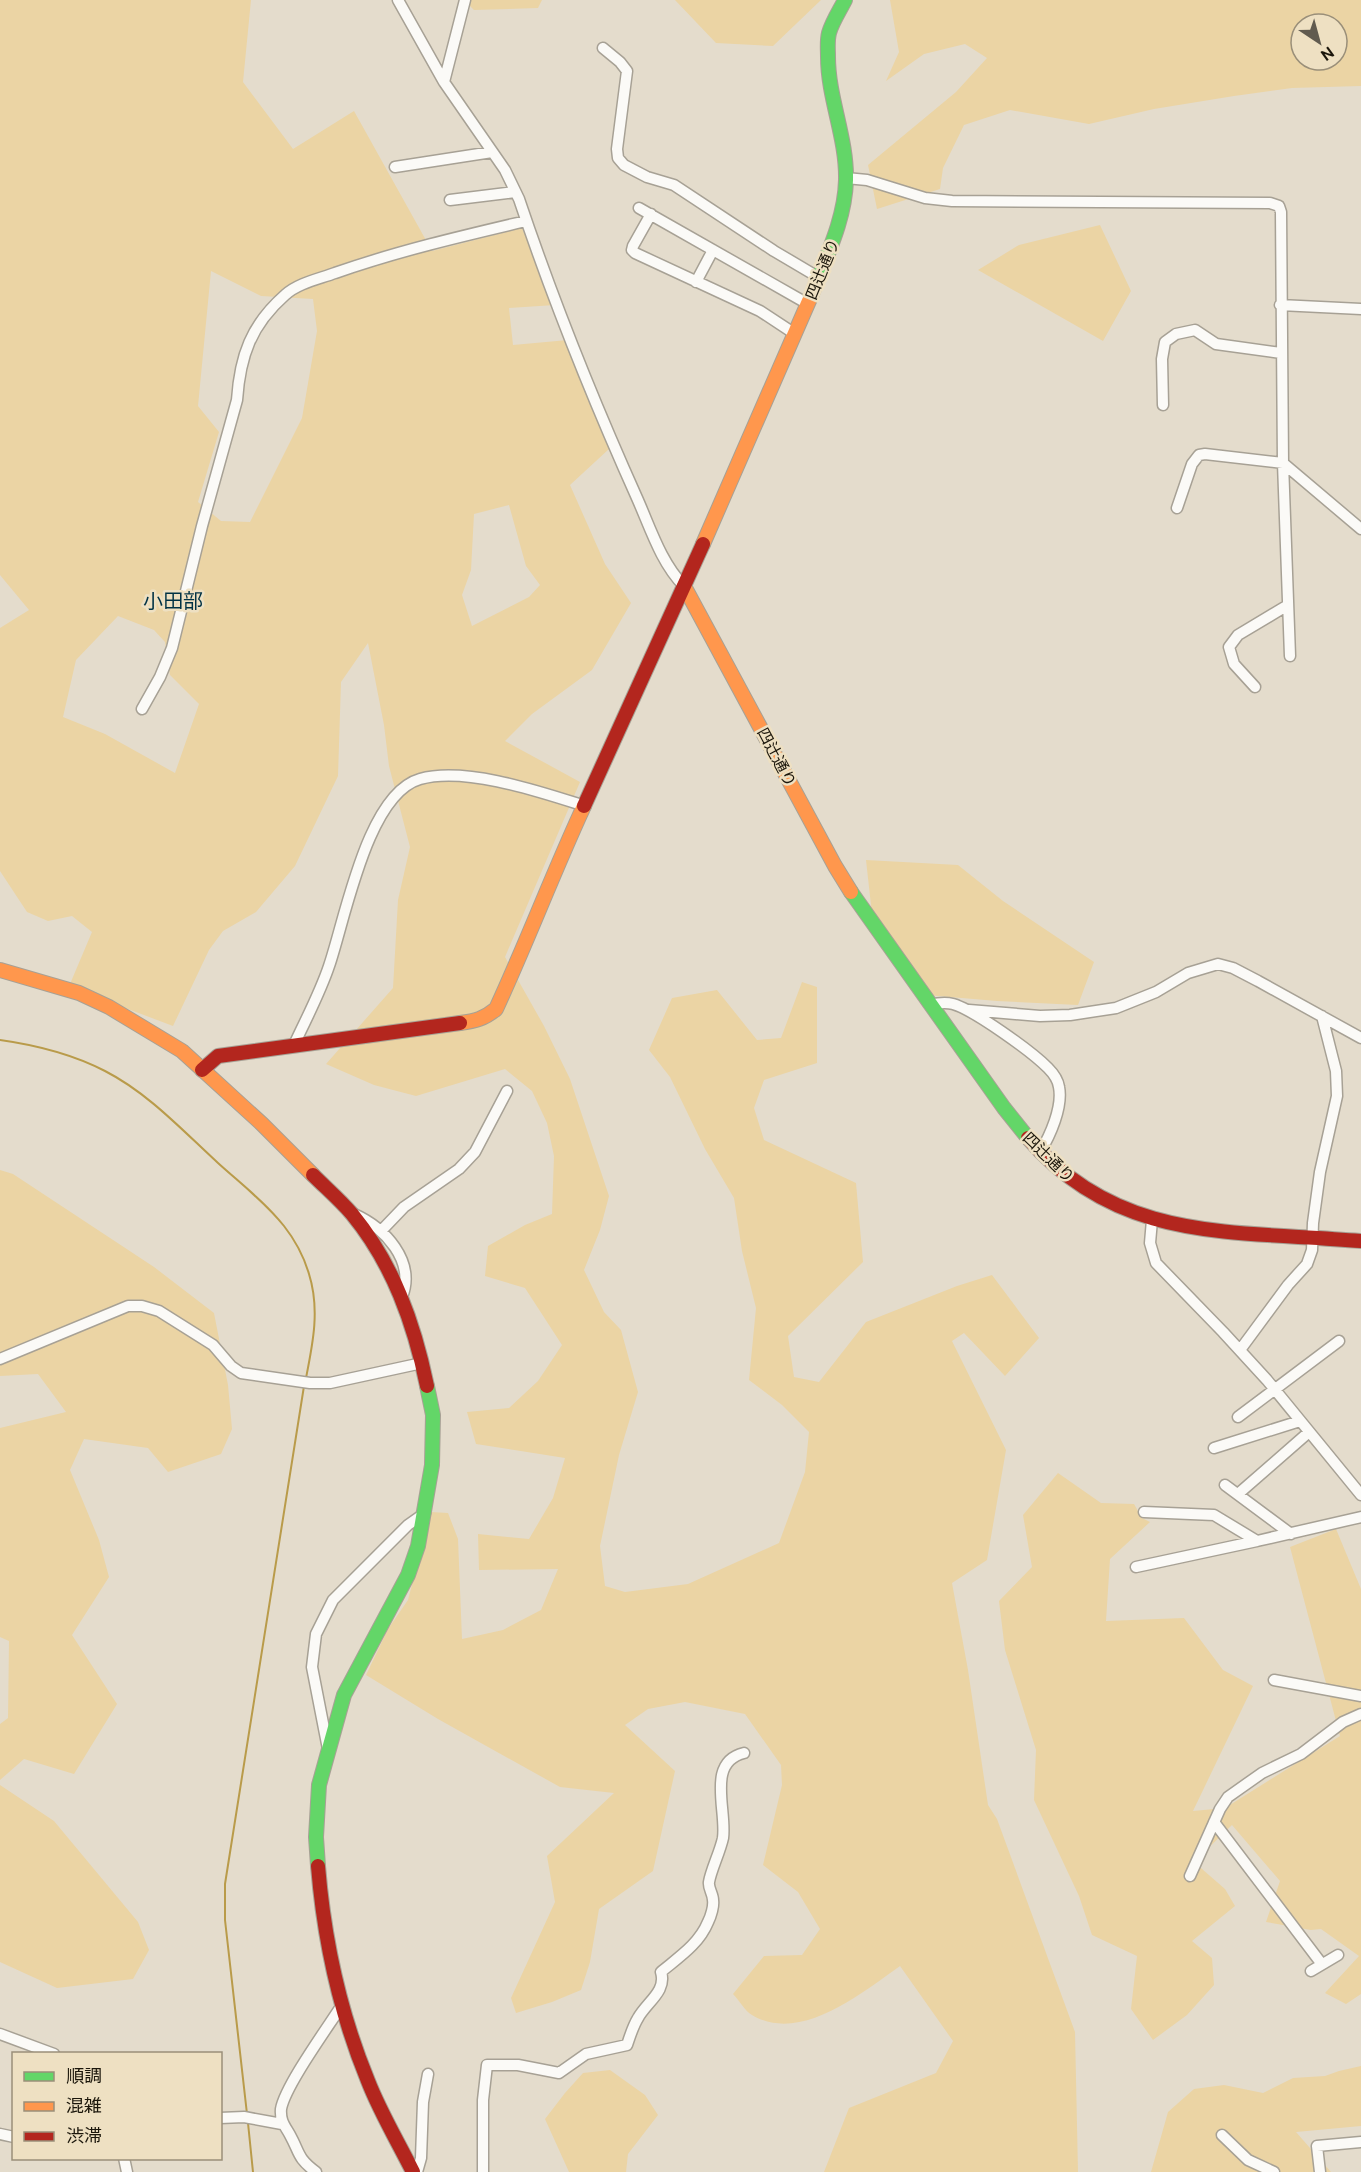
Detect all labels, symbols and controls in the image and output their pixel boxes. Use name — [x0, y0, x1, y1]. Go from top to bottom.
north arrow — [1289, 12, 1349, 72]
text: N — [1318, 43, 1338, 65]
street label: 四辻通り — [802, 236, 842, 302]
district label: 小田部 — [143, 589, 203, 612]
street label: 四辻通り — [754, 725, 800, 789]
street label: 四辻通り — [1020, 1128, 1078, 1186]
legend — [12, 2052, 222, 2160]
text: 順調 — [66, 2065, 102, 2085]
text: 混雑 — [66, 2095, 102, 2115]
text: 渋滞 — [66, 2125, 102, 2145]

